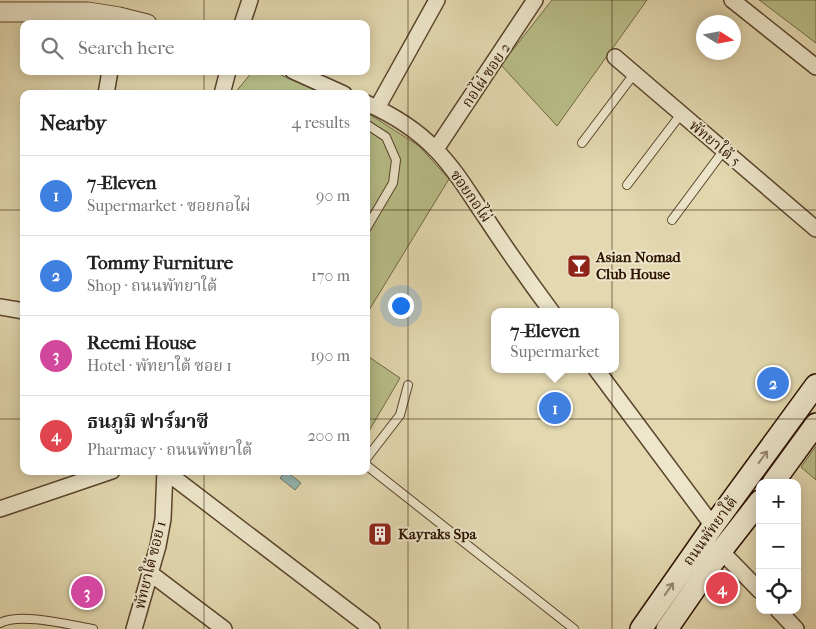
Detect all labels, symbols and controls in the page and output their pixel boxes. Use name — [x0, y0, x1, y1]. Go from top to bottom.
north arrow — [696, 15, 741, 60]
search box — [20, 20, 370, 75]
icon: search — [38, 34, 66, 62]
text: Search here — [78, 37, 174, 59]
street label: กอไผ่ ซอย 2 — [456, 38, 514, 111]
text: Nearby — [40, 111, 106, 135]
text: 4 results — [292, 113, 350, 132]
street label: พัทยาใต้ 5 — [686, 115, 746, 170]
street label: ซอยกอไผ่ — [447, 165, 497, 226]
text: 7-Eleven — [87, 172, 157, 194]
text: 1 — [53, 186, 59, 205]
text: 90 m — [316, 186, 350, 205]
text: Supermarket · ซอยกอไผ่ — [87, 196, 250, 215]
place label: Asian Nomad Club House — [595, 248, 682, 283]
text: Tommy Furniture — [87, 252, 233, 274]
bar icon: Asian Nomad Club House — [566, 253, 592, 279]
text: 2 — [52, 266, 60, 285]
text: 170 m — [311, 266, 350, 285]
text: Shop · ถนนพัทยาใต้ — [87, 276, 217, 295]
your location — [388, 293, 414, 319]
popup — [491, 308, 619, 373]
text: 7-Eleven — [510, 320, 580, 342]
text: Reemi House — [87, 332, 196, 354]
text: Supermarket — [510, 342, 600, 361]
text: 3 — [53, 346, 59, 365]
text: 190 m — [310, 346, 350, 365]
text: Hotel · พัทยาใต้ ซอย 1 — [87, 356, 232, 375]
pin: 2 — [757, 364, 789, 402]
pin: 1 — [539, 389, 571, 427]
text: ธนภูมิ ฟาร์มาซี — [87, 411, 208, 433]
text: 4 — [51, 426, 61, 445]
text: 200 m — [307, 426, 350, 445]
text: Pharmacy · ถนนพัทยาใต้ — [87, 440, 252, 459]
one-way arrow — [758, 451, 769, 464]
map controls — [756, 479, 801, 614]
button: + — [756, 479, 801, 524]
street label: ถนนพัทยาใต้ — [677, 492, 741, 569]
street label: พัทยาใต้ ซอย 1 — [128, 518, 170, 611]
building icon: Kayraks Spa — [367, 521, 393, 547]
button: − — [756, 524, 801, 569]
place label: Kayraks Spa — [398, 525, 477, 543]
pin: 4 — [706, 569, 738, 607]
button: locate — [756, 569, 801, 614]
pin: 3 — [71, 573, 103, 611]
one-way arrow — [664, 582, 674, 596]

